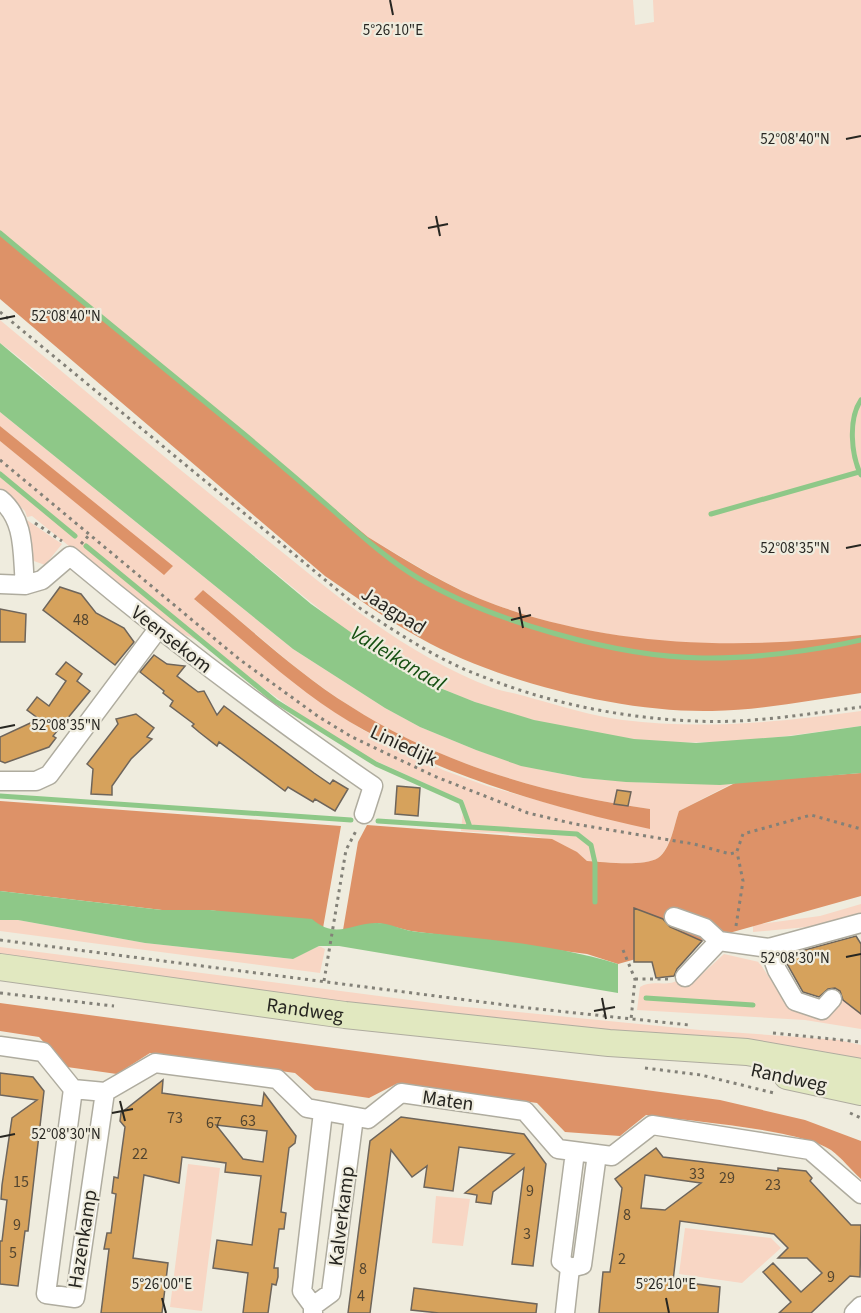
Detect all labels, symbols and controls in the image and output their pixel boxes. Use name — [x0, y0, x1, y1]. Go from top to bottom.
text: 5°26'10"E — [363, 20, 423, 41]
text: 52°08'40"N — [760, 129, 830, 150]
text: 52°08'40"N — [31, 306, 101, 327]
text: 52°08'35"N — [760, 538, 830, 559]
street label: Jaagpad — [356, 580, 431, 642]
street label: Veensekom — [125, 599, 218, 680]
house number: 48 — [73, 609, 89, 631]
water label: Valleikanaal — [345, 618, 452, 699]
text: 52°08'35"N — [31, 715, 101, 736]
street label: Liniedijk — [365, 718, 442, 774]
text: 52°08'30"N — [760, 948, 830, 969]
street label: Randweg — [265, 991, 345, 1030]
street label: Randweg — [748, 1056, 830, 1100]
street label: Maten — [420, 1084, 475, 1118]
house number: 73 — [167, 1107, 183, 1129]
house number: 63 — [240, 1110, 256, 1132]
house number: 67 — [206, 1112, 222, 1134]
text: 52°08'30"N — [31, 1124, 101, 1145]
house number: 22 — [132, 1143, 148, 1165]
house number: 33 — [689, 1163, 705, 1185]
street label: Kalverkamp — [322, 1165, 362, 1268]
house number: 29 — [719, 1167, 735, 1189]
house number: 15 — [13, 1171, 29, 1193]
house number: 23 — [765, 1174, 781, 1196]
house number: 9 — [526, 1180, 534, 1202]
street label: Hazenkamp — [61, 1188, 105, 1291]
house number: 8 — [623, 1204, 631, 1226]
house number: 9 — [13, 1214, 21, 1236]
house number: 3 — [523, 1223, 531, 1245]
house number: 5 — [9, 1242, 17, 1264]
house number: 2 — [618, 1248, 626, 1270]
house number: 8 — [359, 1258, 367, 1280]
house number: 9 — [827, 1266, 835, 1288]
text: 5°26'00"E — [132, 1274, 192, 1295]
text: 5°26'10"E — [636, 1274, 696, 1295]
house number: 4 — [357, 1285, 365, 1307]

